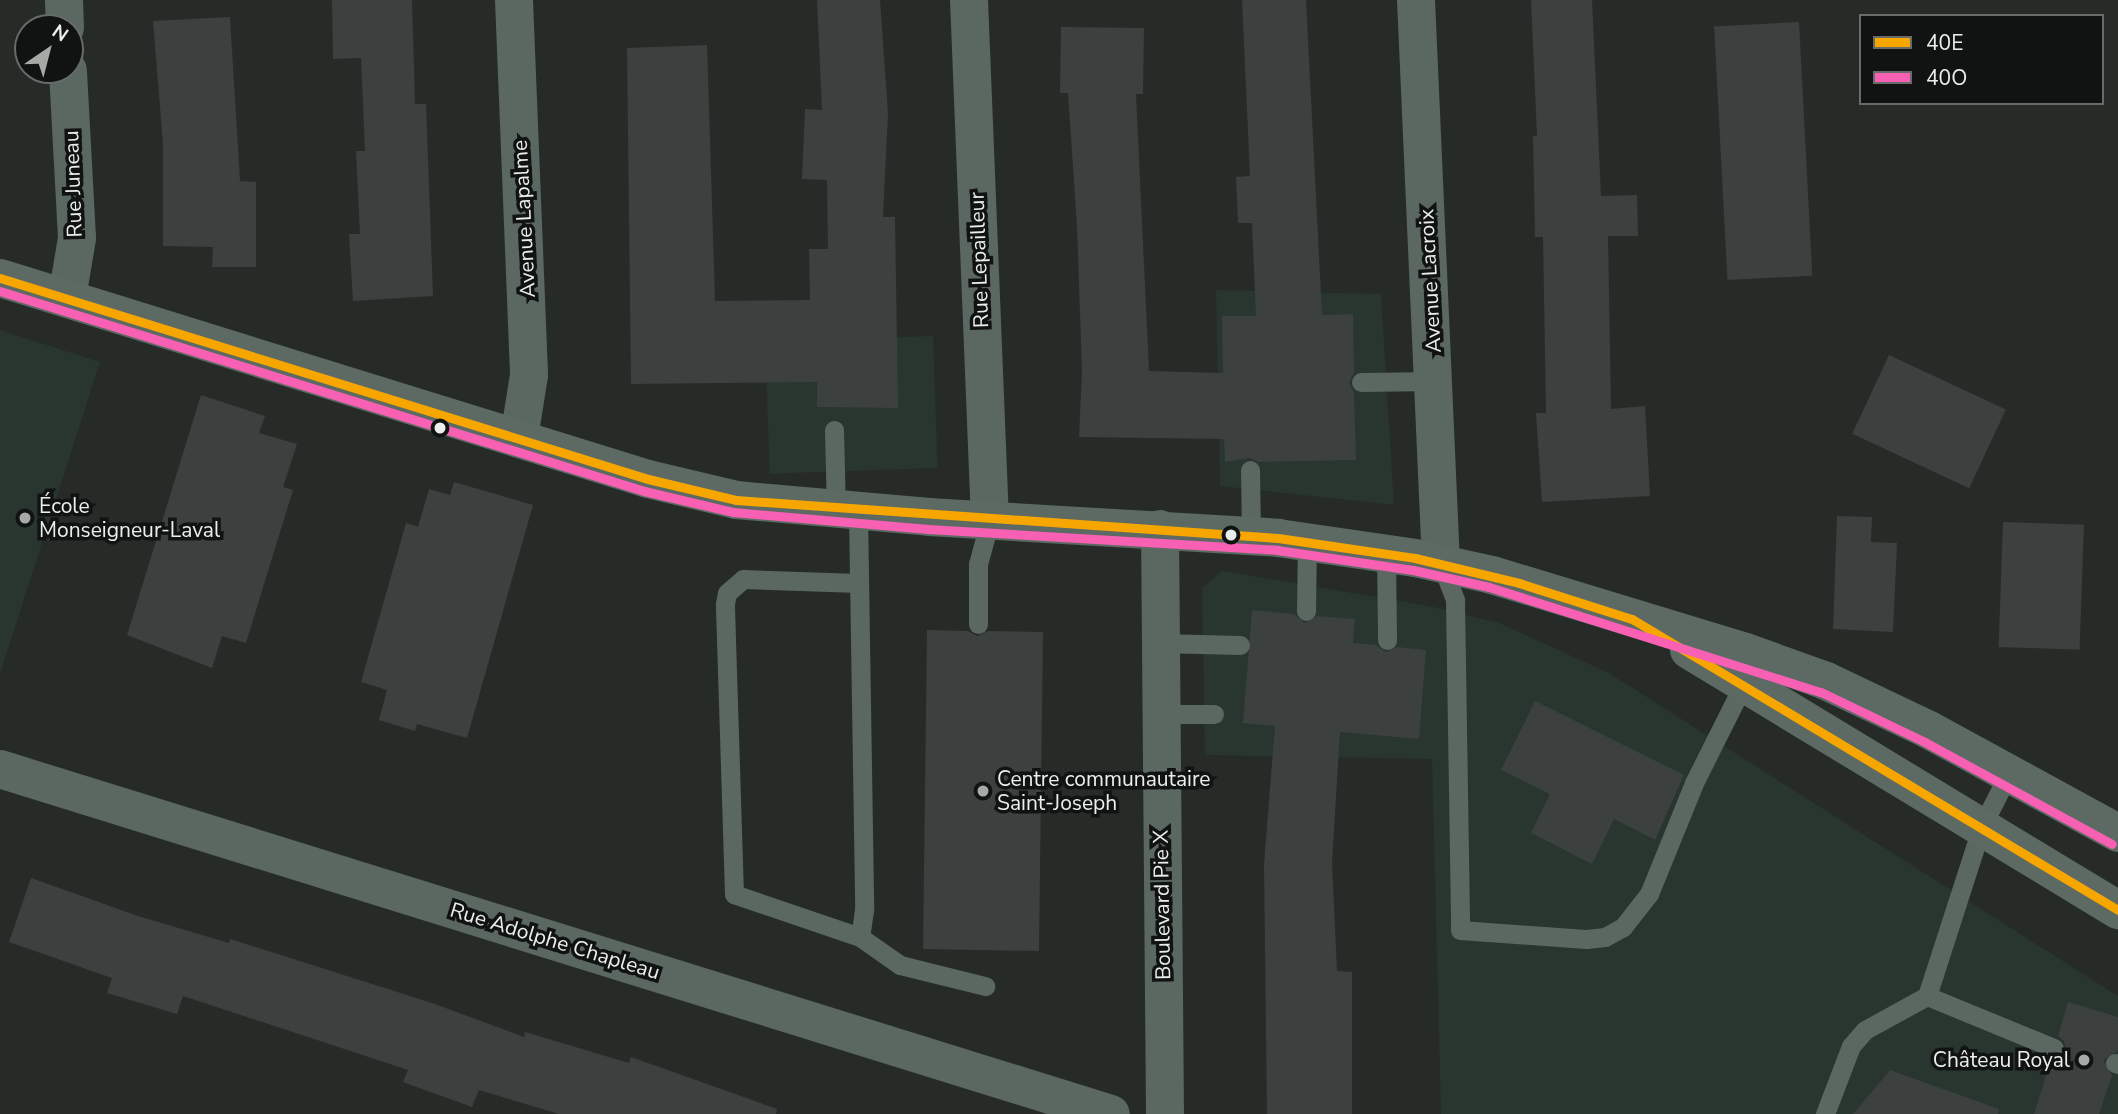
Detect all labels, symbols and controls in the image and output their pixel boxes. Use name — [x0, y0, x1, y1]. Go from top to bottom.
north arrow — [14, 14, 84, 84]
legend — [1859, 14, 2104, 105]
text: N — [47, 19, 73, 48]
text: 40E — [1926, 29, 1963, 57]
text: 40O — [1926, 64, 1967, 92]
street label: Rue Juneau — [59, 130, 87, 238]
street label: Avenue Lapalme — [507, 139, 541, 299]
street label: Rue Lepailleur — [964, 192, 994, 328]
street label: Avenue Lacroix — [1414, 208, 1446, 354]
unlabelled marker — [433, 421, 447, 435]
place label: École Monseigneur-Laval — [39, 493, 220, 543]
marker: École Monseigneur-Laval — [17, 510, 33, 526]
unlabelled marker — [1224, 528, 1238, 542]
place label: Centre communautaire Saint-Joseph — [997, 766, 1210, 816]
marker: Centre communautaire Saint-Joseph — [975, 783, 991, 799]
street label: Boulevard Pie X — [1148, 830, 1176, 980]
street label: Rue Adolphe Chapleau — [447, 897, 663, 985]
place label: Château Royal — [1933, 1047, 2070, 1073]
marker: Château Royal — [2076, 1052, 2092, 1068]

